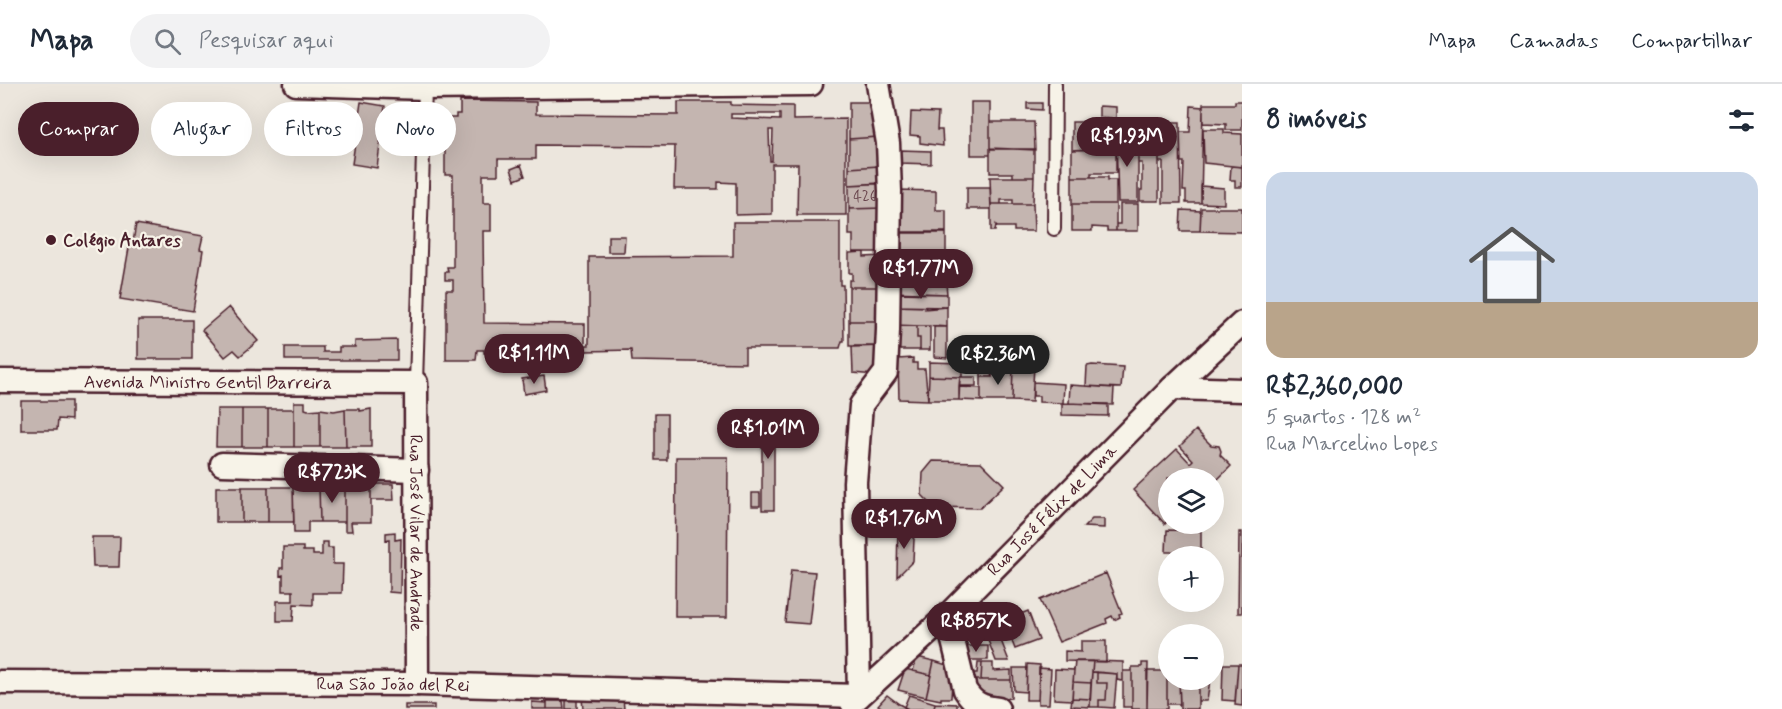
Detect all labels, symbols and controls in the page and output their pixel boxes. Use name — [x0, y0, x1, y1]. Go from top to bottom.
search box — [130, 14, 550, 68]
text: Mapa — [30, 23, 94, 60]
icon: search — [151, 25, 184, 58]
text: Pesquisar aqui — [199, 27, 334, 55]
text: Mapa — [1428, 27, 1476, 55]
text: Camadas — [1509, 27, 1598, 55]
text: Compartilhar — [1631, 27, 1752, 55]
chip: Comprar — [18, 102, 139, 156]
chip: Alugar — [151, 102, 252, 156]
chip: Filtros — [264, 102, 363, 156]
chip: Novo — [375, 102, 456, 156]
text: 8 imóveis — [1266, 103, 1367, 137]
icon: filters — [1725, 104, 1758, 137]
pin: R$1.93M — [1072, 117, 1182, 168]
text: R$1.93M — [1091, 123, 1163, 150]
house number: 426 — [853, 187, 877, 207]
icon: home — [1458, 211, 1566, 319]
place label: Colégio Antares — [63, 229, 181, 253]
marker: Colégio Antares — [44, 233, 58, 247]
pin: R$1.77M — [866, 249, 976, 300]
text: R$1.77M — [883, 255, 959, 282]
pin: R$1.11M — [479, 334, 589, 385]
pin: R$2.36M — [943, 335, 1053, 386]
text: R$1.11M — [498, 340, 570, 367]
text: R$2.36M — [960, 341, 1036, 368]
street label: Avenida Ministro Gentil Barreira — [84, 370, 332, 396]
text: R$2,360,000 — [1266, 370, 1403, 404]
text: 5 quartos · 128 m² — [1266, 404, 1421, 431]
pin: R$1.01M — [713, 409, 823, 460]
text: R$1.01M — [731, 415, 805, 442]
text: Rua Marcelino Lopes — [1266, 431, 1438, 458]
street label: Rua José Vilar de Andrade — [403, 434, 428, 632]
street label: Rua José Félix de Lima — [982, 439, 1123, 582]
pin: R$723K — [283, 453, 381, 504]
text: R$723K — [298, 459, 366, 486]
map controls — [1158, 468, 1224, 690]
button: layers — [1158, 468, 1224, 534]
pin: R$1.76M — [849, 499, 959, 550]
text: R$1.76M — [865, 505, 943, 532]
button: + — [1158, 546, 1224, 612]
pin: R$857K — [927, 602, 1025, 653]
text: R$857K — [941, 608, 1011, 635]
button: − — [1158, 624, 1224, 690]
street label: Rua São João del Rei — [316, 673, 470, 698]

